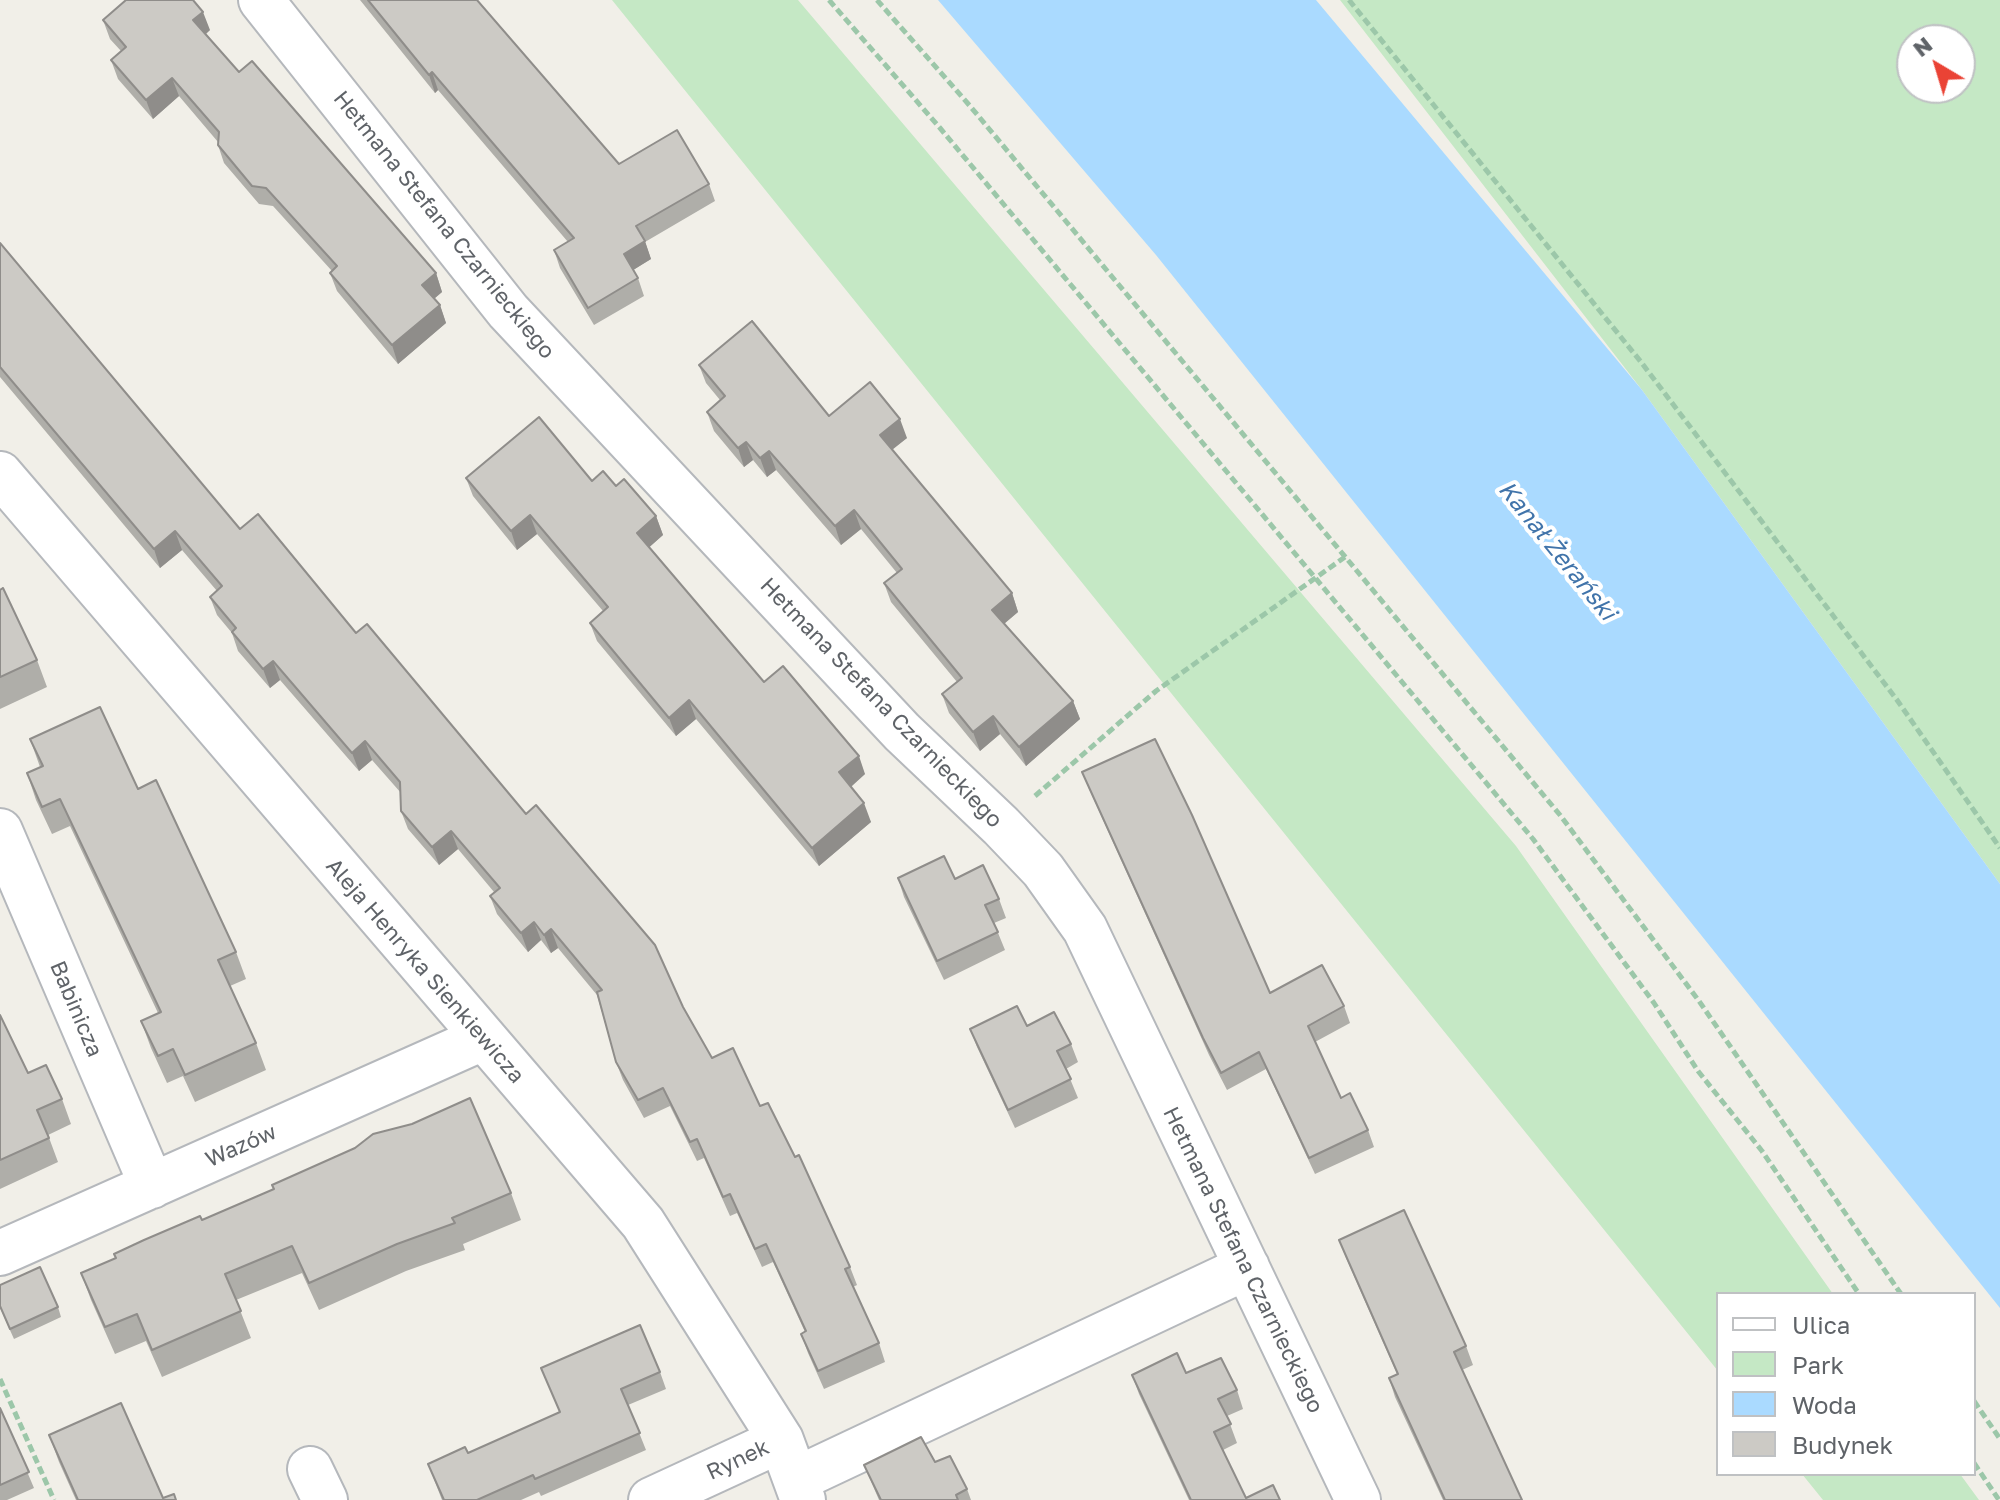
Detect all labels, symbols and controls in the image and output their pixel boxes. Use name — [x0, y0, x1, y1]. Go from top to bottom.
north arrow — [1896, 24, 1976, 104]
text: N — [1907, 30, 1937, 62]
street label: Hetmana Stefana Czarnieckiego — [328, 86, 560, 364]
water label: Kanał Żerański — [1492, 476, 1622, 626]
street label: Hetmana Stefana Czarnieckiego — [754, 573, 1008, 833]
street label: Aleja Henryka Sienkiewicza — [320, 853, 530, 1089]
street label: Babinicza — [44, 957, 108, 1061]
street label: Hetmana Stefana Czarnieckiego — [1157, 1103, 1329, 1417]
street label: Wazów — [202, 1119, 280, 1173]
legend — [1716, 1292, 1976, 1476]
text: Ulica — [1792, 1310, 1850, 1339]
text: Park — [1792, 1350, 1844, 1379]
text: Woda — [1792, 1390, 1857, 1419]
text: Budynek — [1792, 1430, 1893, 1459]
street label: Rynek — [703, 1434, 773, 1486]

